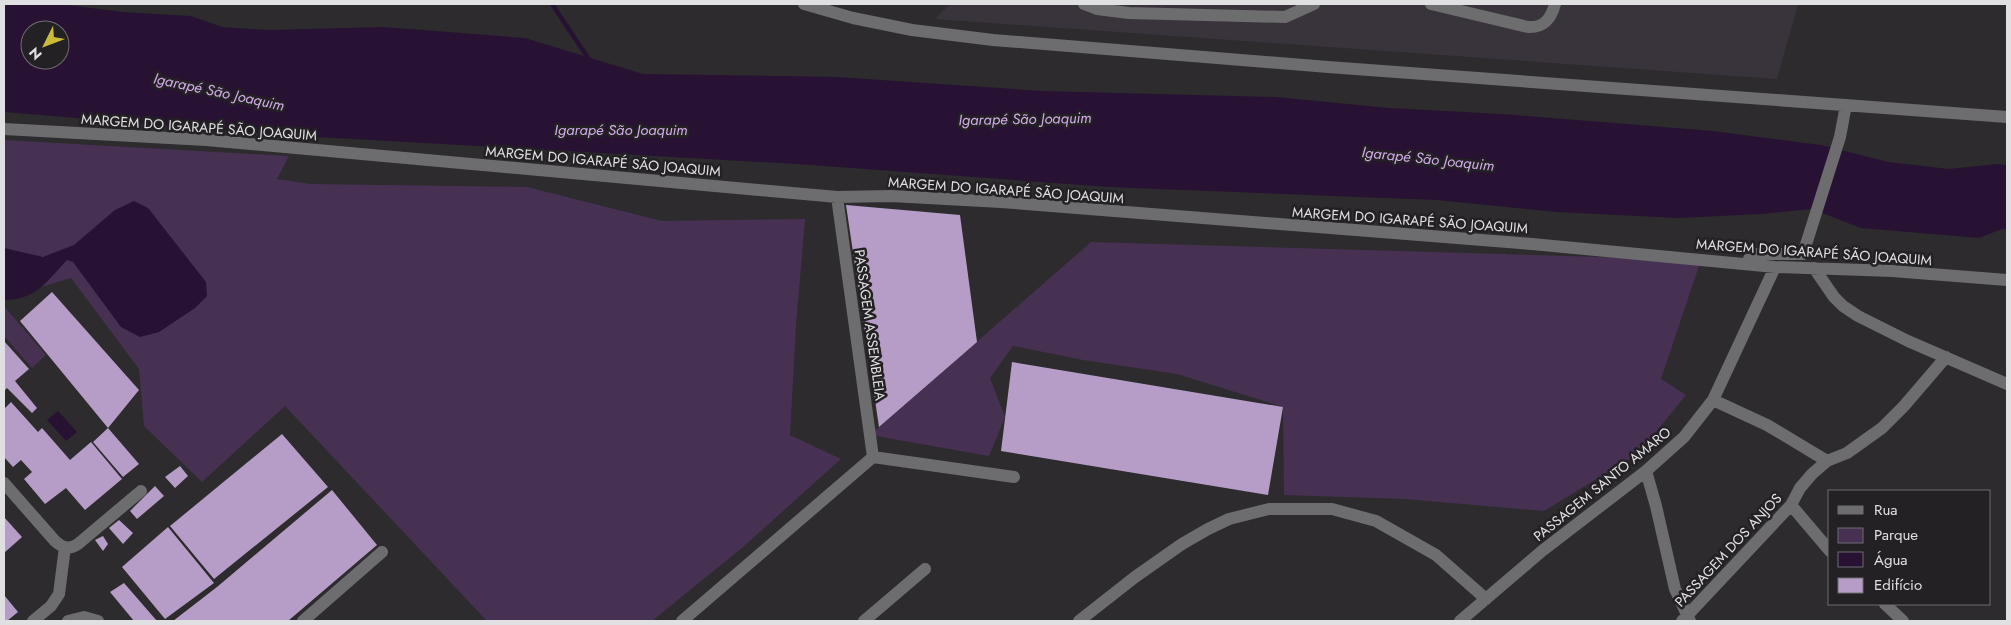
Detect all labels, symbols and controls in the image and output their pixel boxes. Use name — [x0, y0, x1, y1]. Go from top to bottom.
north arrow — [20, 20, 70, 70]
text: N — [24, 43, 46, 65]
water label: Igarapé São Joaquim — [152, 67, 286, 117]
water label: Igarapé São Joaquim — [958, 107, 1092, 131]
street label: MARGEM DO IGARAPÉ SÃO JOAQUIM — [80, 109, 318, 145]
water label: Igarapé São Joaquim — [554, 119, 688, 141]
street label: MARGEM DO IGARAPÉ SÃO JOAQUIM — [484, 141, 722, 181]
water label: Igarapé São Joaquim — [1361, 141, 1495, 177]
street label: MARGEM DO IGARAPÉ SÃO JOAQUIM — [887, 172, 1125, 208]
street label: MARGEM DO IGARAPÉ SÃO JOAQUIM — [1291, 202, 1529, 238]
street label: MARGEM DO IGARAPÉ SÃO JOAQUIM — [1695, 234, 1933, 270]
street label: PASSAGEM ASSEMBLEIA — [849, 248, 891, 403]
street label: PASSAGEM SANTO AMARO — [1529, 422, 1675, 546]
street label: PASSAGEM DOS ANJOS — [1670, 489, 1786, 611]
legend — [1828, 490, 1991, 605]
text: Rua — [1874, 499, 1898, 521]
text: Parque — [1874, 524, 1918, 546]
text: Água — [1874, 549, 1908, 571]
text: Edifício — [1874, 574, 1922, 596]

